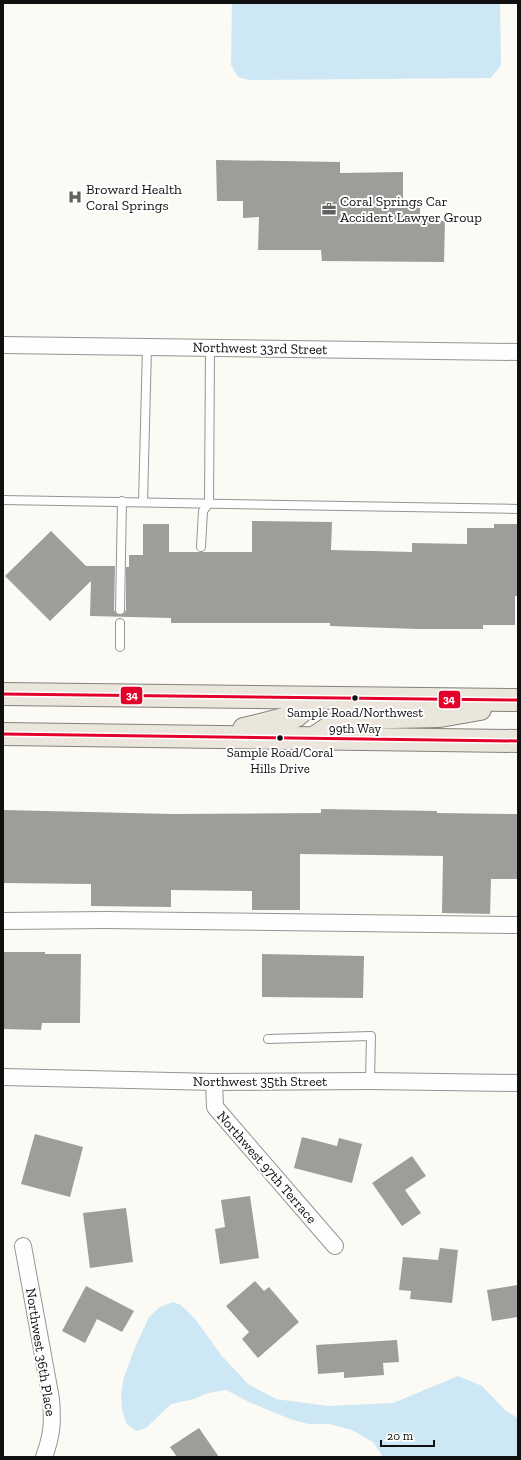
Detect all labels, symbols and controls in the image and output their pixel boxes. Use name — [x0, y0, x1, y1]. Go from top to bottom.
place label: Broward Health Coral Springs — [86, 181, 182, 214]
hospital icon: Broward Health Coral Springs — [67, 189, 83, 205]
place label: Coral Springs Car Accident Lawyer Group — [340, 193, 482, 226]
office icon: Coral Springs Car Accident Lawyer Group — [321, 201, 337, 217]
street label: Northwest 33rd Street — [192, 339, 328, 358]
line badge: 34 — [120, 686, 143, 705]
text: 34 — [126, 689, 139, 702]
line badge: 34 — [438, 690, 461, 709]
marker: Sample Road/Northwest 99th Way — [350, 693, 360, 703]
text: 34 — [443, 693, 456, 706]
place label: Sample Road/Northwest 99th Way — [287, 705, 423, 736]
marker: Sample Road/Coral Hills Drive — [275, 733, 285, 743]
place label: Sample Road/Coral Hills Drive — [227, 745, 334, 776]
street label: Northwest 35th Street — [193, 1073, 328, 1090]
street label: Northwest 97th Terrace — [213, 1108, 320, 1227]
street label: Northwest 36th Place — [22, 1287, 59, 1418]
scale bar — [381, 1422, 434, 1448]
text: 20 m — [387, 1429, 414, 1443]

